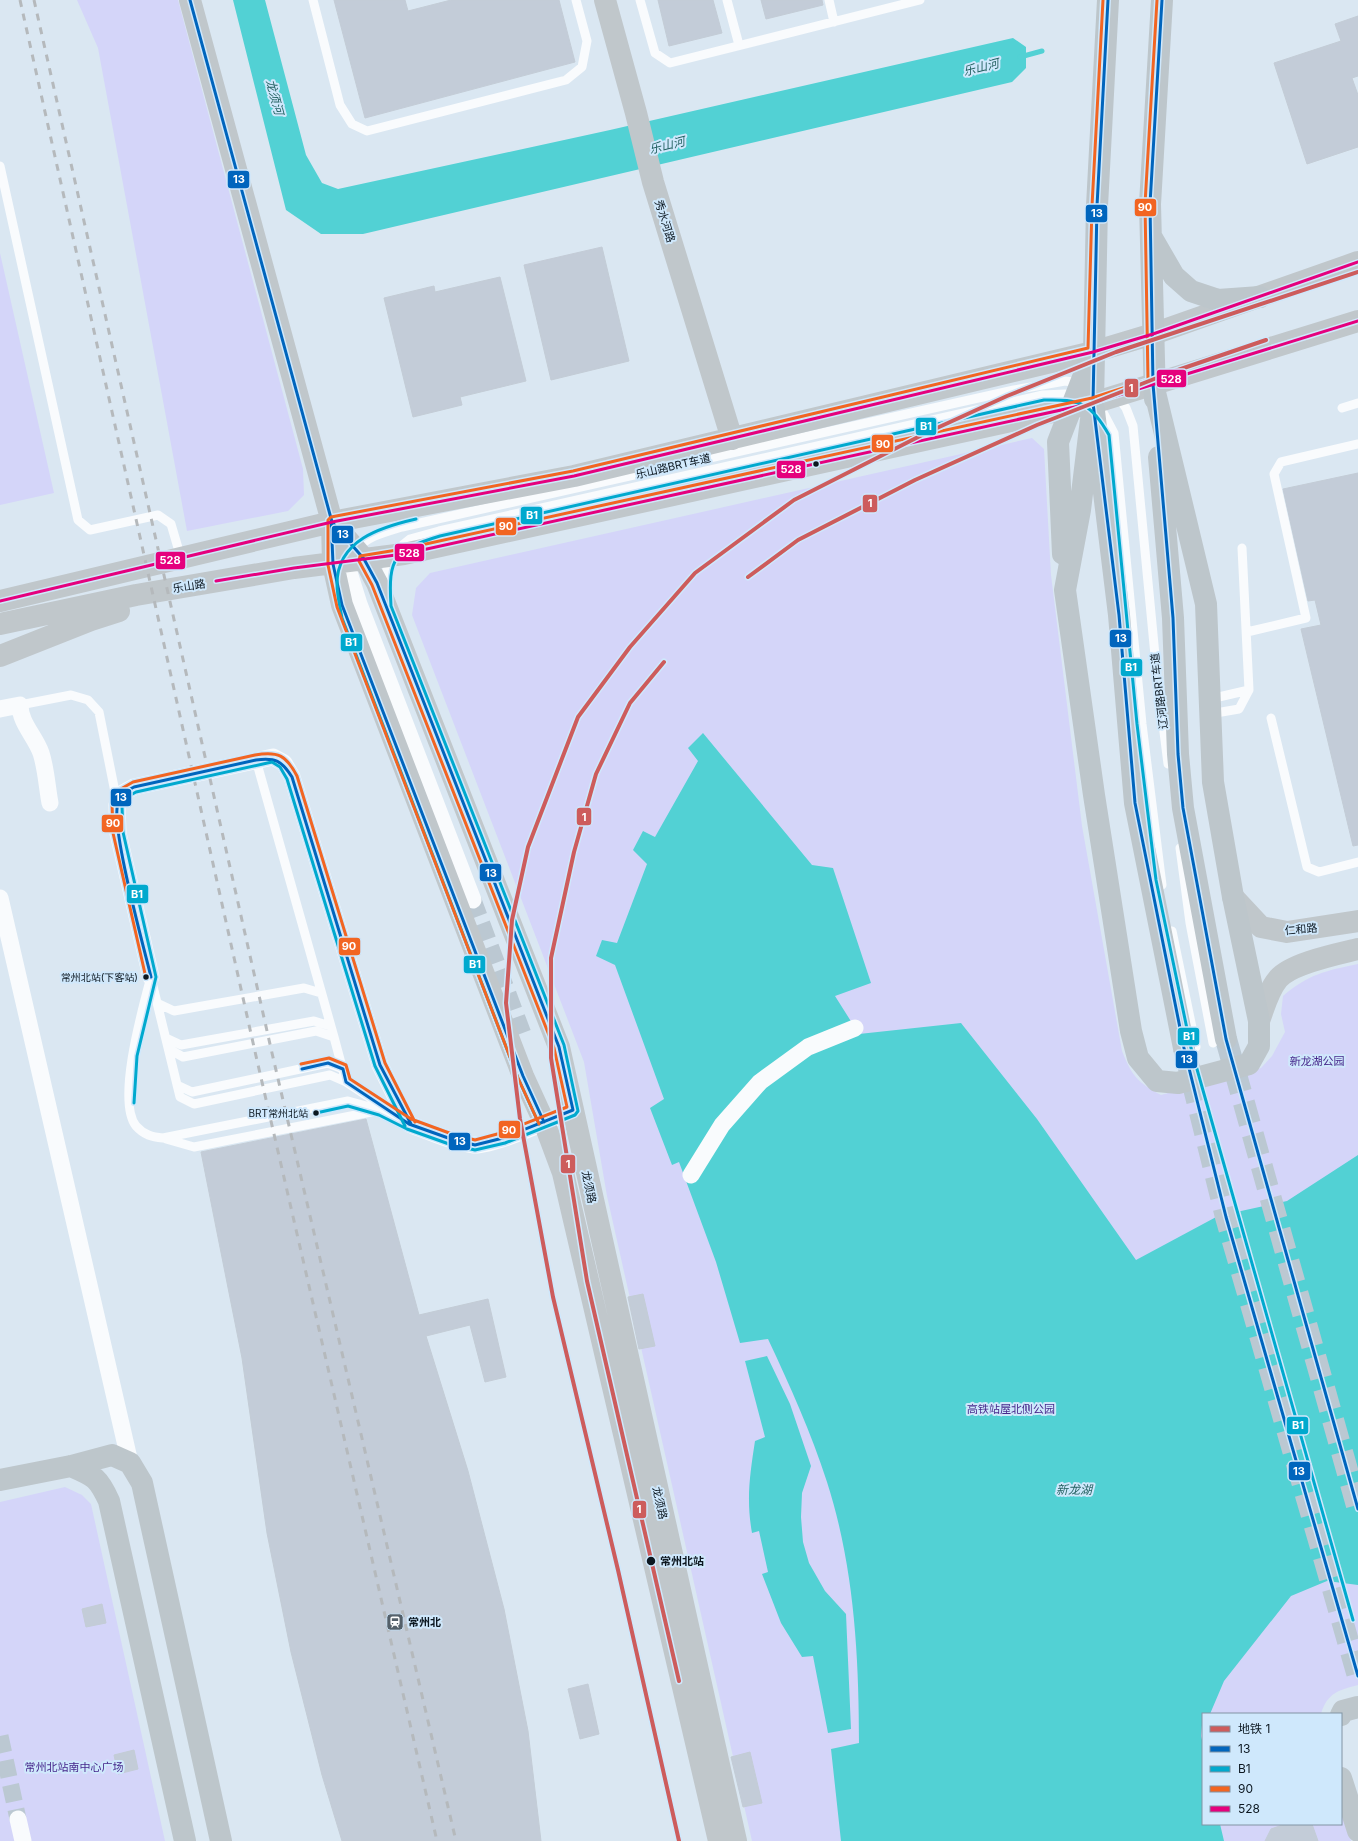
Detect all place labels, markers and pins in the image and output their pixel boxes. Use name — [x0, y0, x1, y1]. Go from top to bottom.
unlabelled marker — [811, 459, 821, 469]
place label: 常州北站(下客站) — [61, 971, 138, 983]
marker: 常州北站(下客站) — [141, 972, 151, 982]
place label: BRT常州北站 — [249, 1107, 308, 1119]
marker: BRT常州北站 — [311, 1108, 321, 1118]
place label: 常州北站 — [660, 1554, 704, 1568]
marker: 常州北站 — [645, 1555, 657, 1567]
station icon: 常州北 — [385, 1612, 405, 1632]
place label: 常州北 — [408, 1615, 441, 1629]

